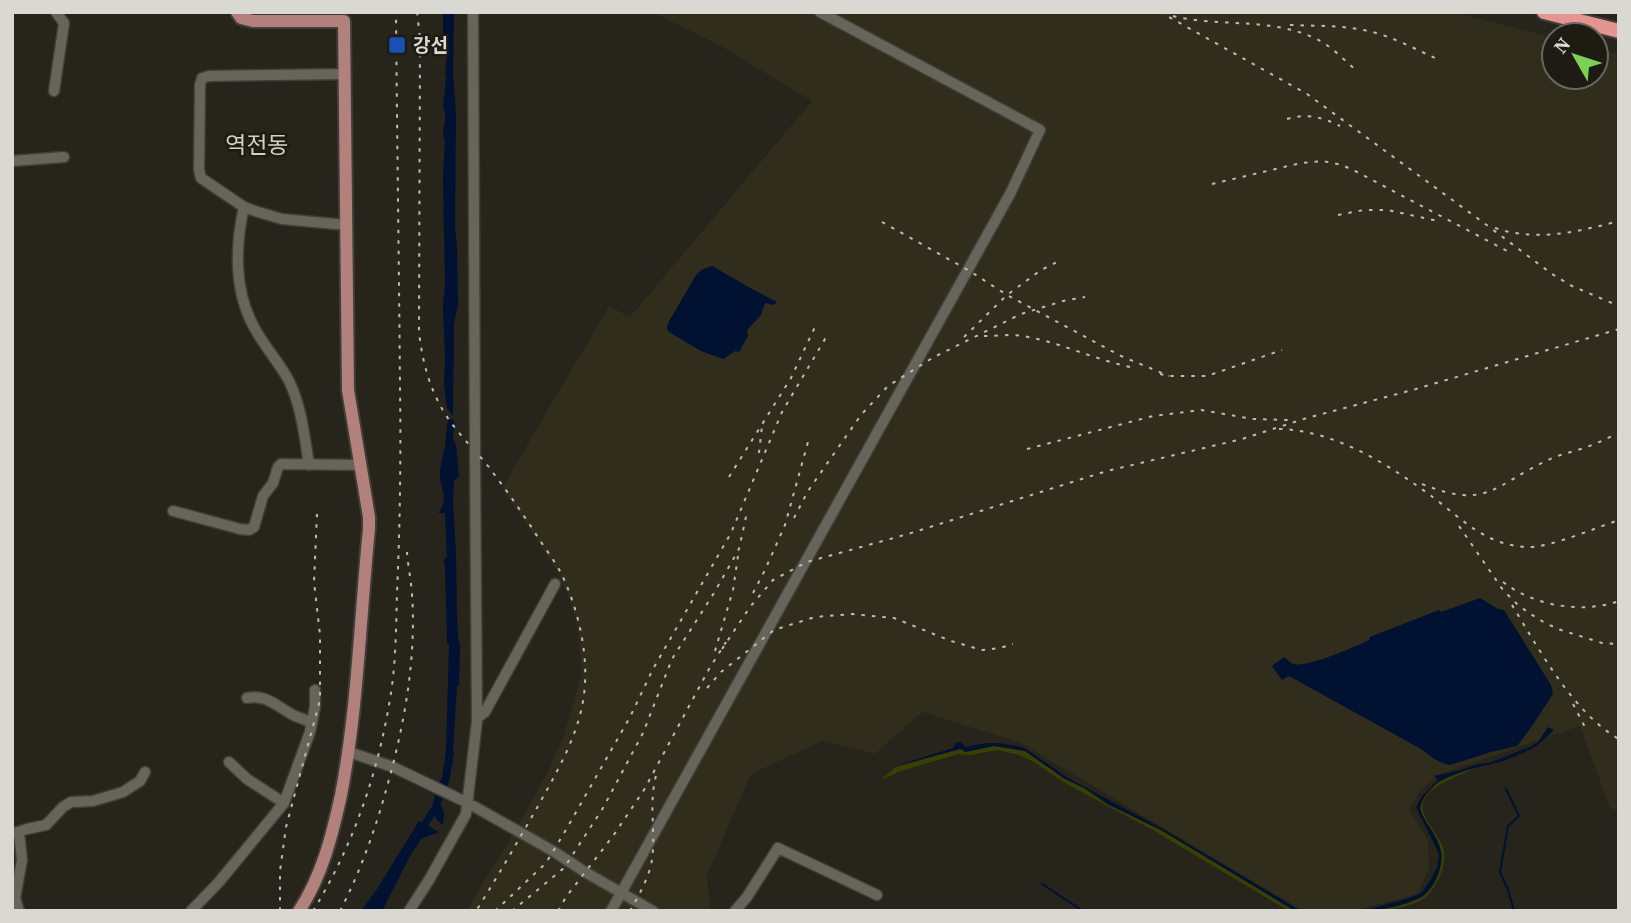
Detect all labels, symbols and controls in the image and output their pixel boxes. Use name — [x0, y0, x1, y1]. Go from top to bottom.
north arrow — [1540, 21, 1610, 91]
place label: 강선 — [413, 32, 448, 58]
text: N — [1547, 32, 1576, 59]
marker: 강선 — [387, 35, 407, 55]
district label: 역전동 — [225, 129, 289, 161]

